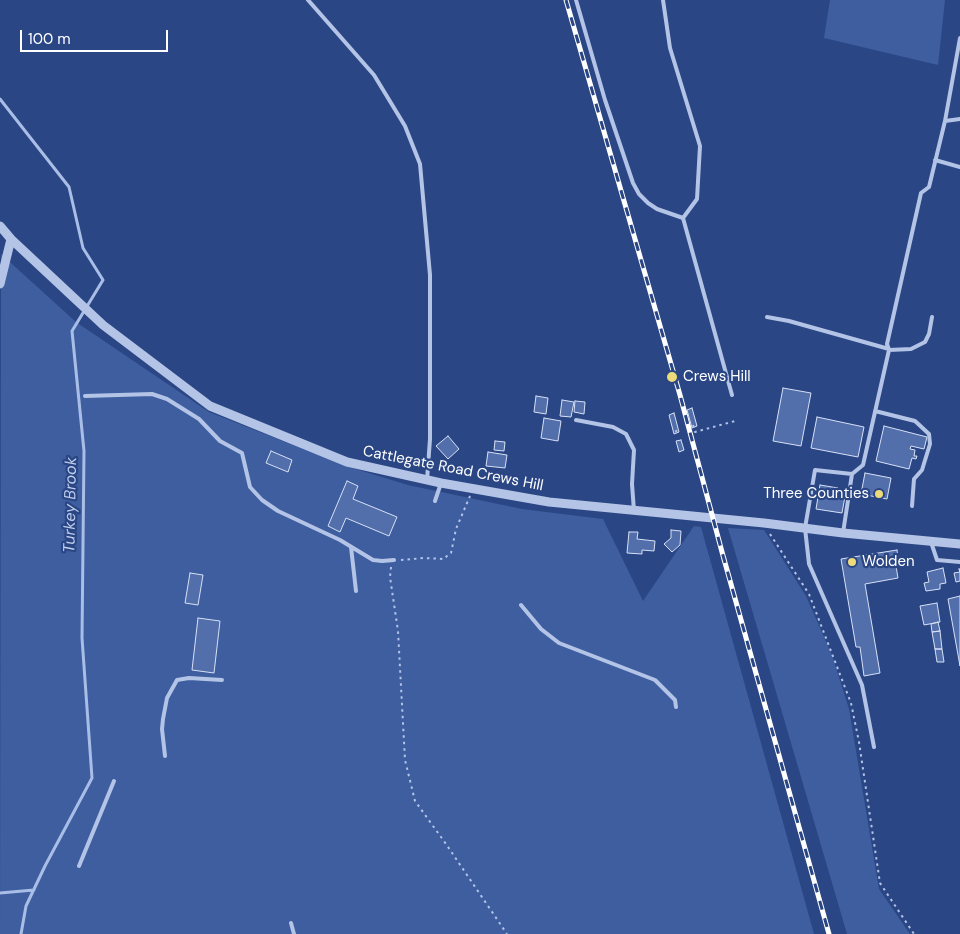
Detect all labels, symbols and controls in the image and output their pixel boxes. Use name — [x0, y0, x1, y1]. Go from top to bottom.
scale bar — [22, 20, 170, 52]
text: 100 m — [28, 29, 71, 49]
place label: Crews Hill — [683, 368, 751, 386]
marker: Crews Hill — [665, 370, 679, 384]
street label: Cattlegate Road Crews Hill — [361, 443, 545, 495]
water label: Turkey Brook — [61, 457, 81, 553]
place label: Three Counties — [763, 485, 869, 503]
marker: Three Counties — [873, 488, 885, 500]
place label: Wolden — [862, 553, 915, 571]
marker: Wolden — [846, 556, 858, 568]

